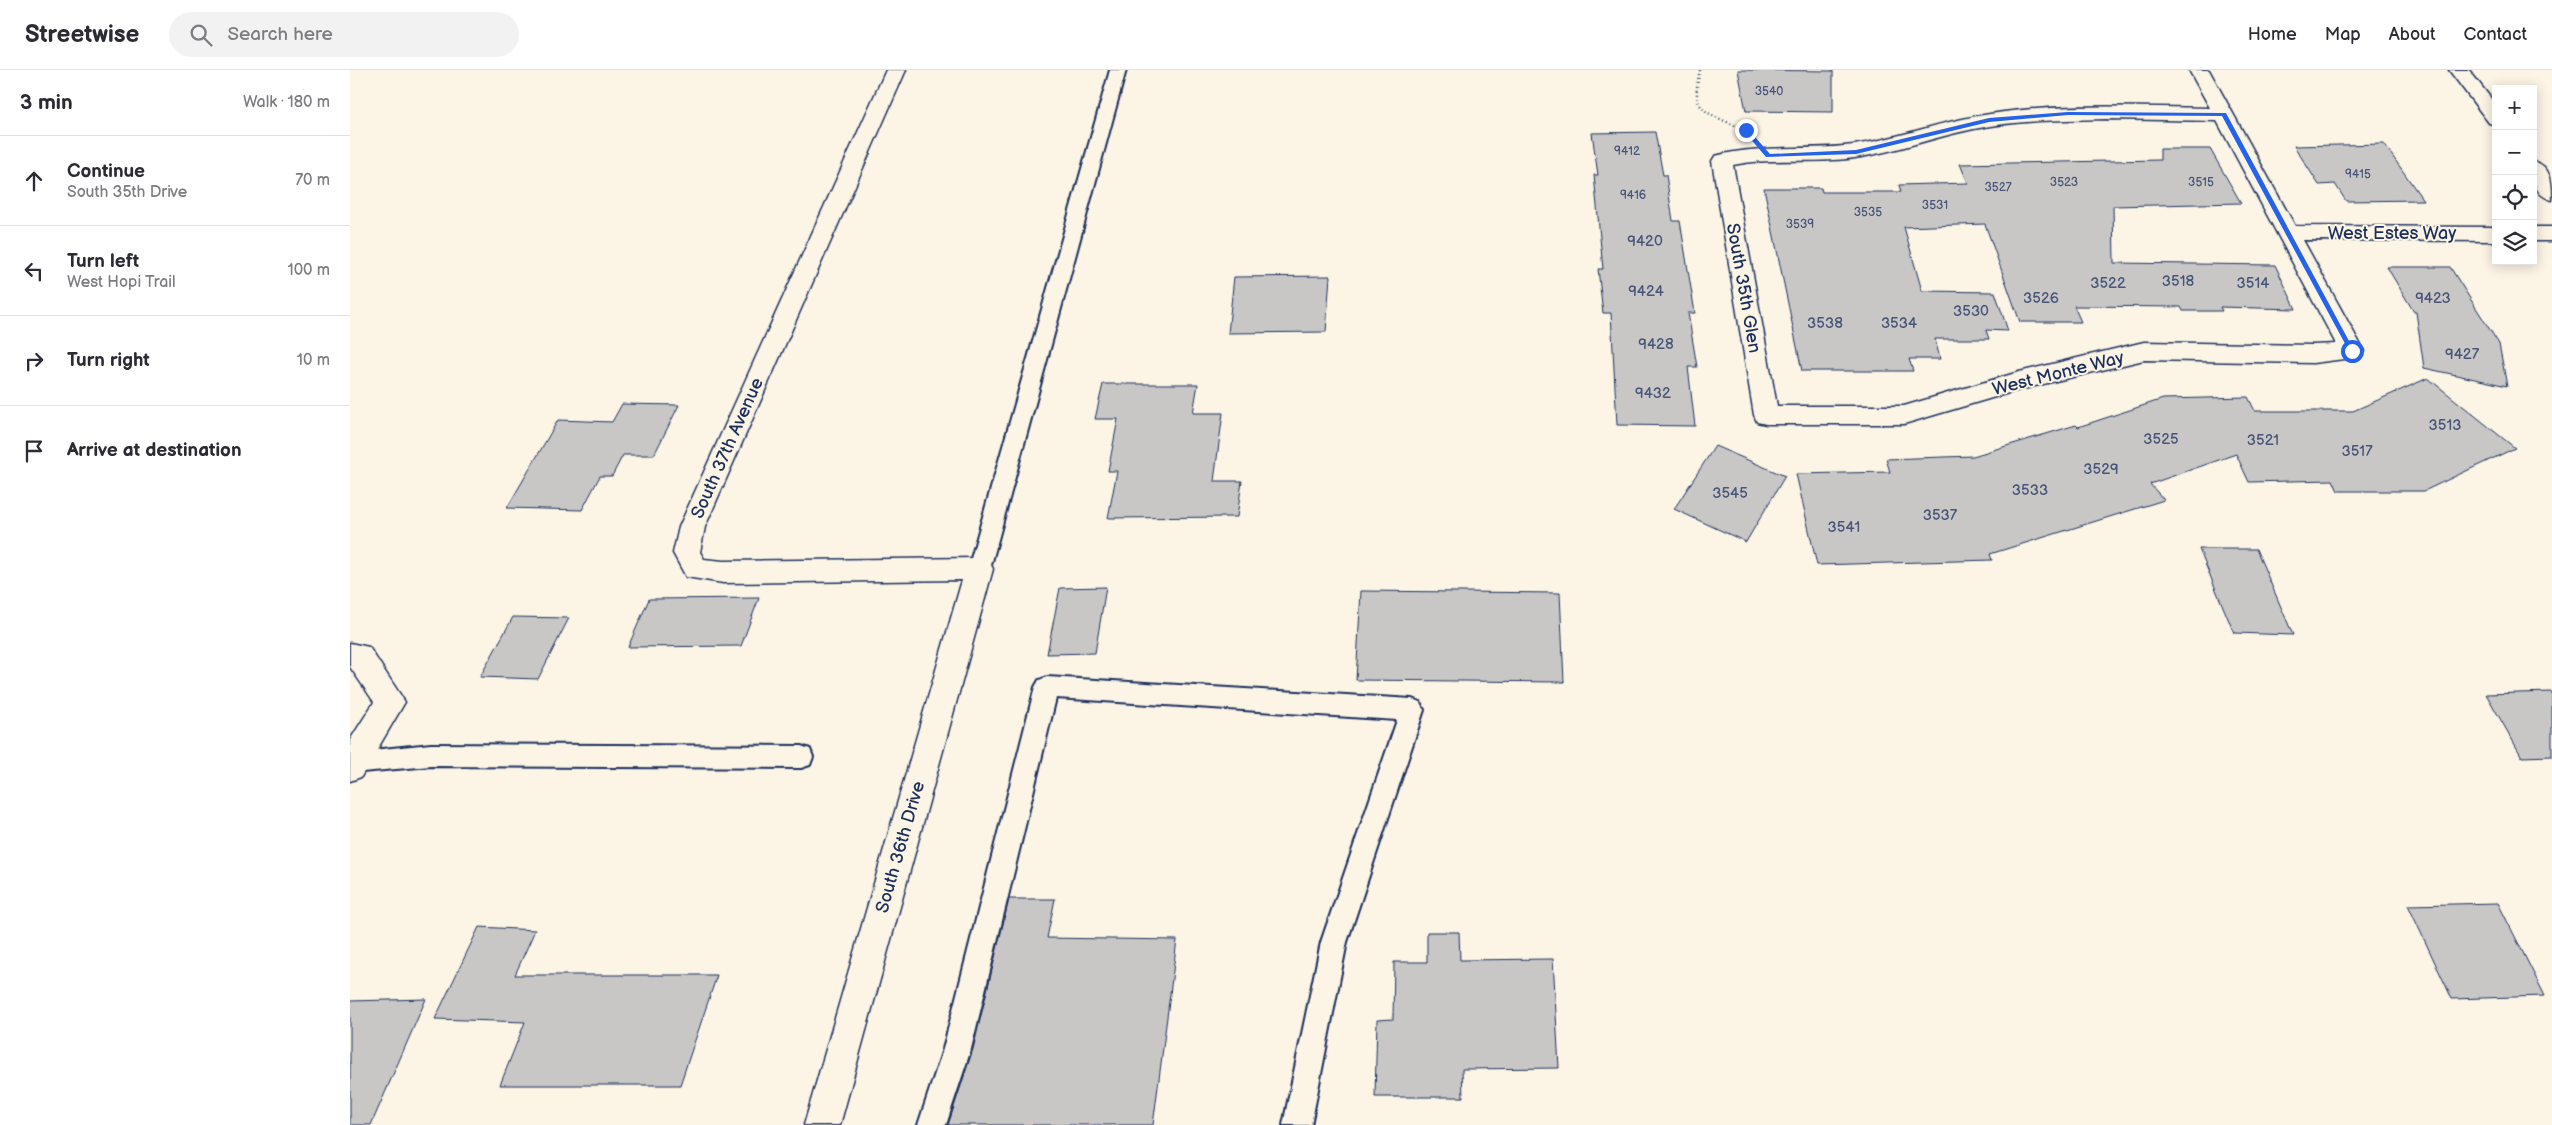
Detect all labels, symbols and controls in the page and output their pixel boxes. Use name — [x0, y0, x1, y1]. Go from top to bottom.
search box — [169, 12, 519, 57]
text: Streetwise — [25, 20, 139, 49]
icon: search — [187, 21, 215, 49]
text: Search here — [227, 23, 333, 46]
text: Home — [2248, 24, 2297, 45]
text: Map — [2325, 24, 2361, 45]
text: About — [2389, 24, 2436, 45]
text: Contact — [2464, 24, 2527, 45]
house number: 3540 — [1755, 84, 1783, 99]
map controls — [2492, 85, 2537, 265]
button: + — [2492, 85, 2537, 130]
text: 3 min — [20, 90, 73, 115]
text: Walk · 180 m — [243, 93, 330, 112]
route end — [1735, 119, 1758, 142]
button: − — [2492, 130, 2537, 175]
house number: 9412 — [1614, 144, 1640, 159]
text: Continue — [67, 160, 145, 183]
icon: ahead — [20, 167, 48, 195]
house number: 9415 — [2345, 167, 2371, 182]
text: 70 m — [295, 171, 330, 190]
house number: 3523 — [2050, 175, 2078, 190]
house number: 3515 — [2188, 175, 2214, 190]
button: locate — [2492, 175, 2537, 220]
house number: 3527 — [1984, 180, 2012, 195]
text: South 35th Drive — [67, 183, 187, 202]
house number: 9416 — [1620, 188, 1646, 203]
house number: 3531 — [1922, 198, 1948, 213]
house number: 3535 — [1854, 205, 1882, 220]
house number: 3539 — [1786, 217, 1814, 232]
button: layers — [2492, 220, 2537, 265]
street label: South 35th Glen — [1722, 222, 1765, 355]
street label: West Estes Way — [2328, 223, 2457, 244]
house number: 9420 — [1627, 232, 1663, 251]
text: Turn left — [67, 250, 139, 273]
icon: left — [20, 257, 48, 285]
text: 100 m — [287, 261, 330, 280]
house number: 3518 — [2162, 272, 2194, 291]
text: West Hopi Trail — [67, 273, 176, 292]
house number: 3522 — [2090, 274, 2126, 293]
house number: 3514 — [2237, 274, 2269, 293]
house number: 9424 — [1628, 282, 1664, 301]
house number: 3526 — [2023, 289, 2059, 308]
house number: 9423 — [2415, 289, 2451, 308]
house number: 3530 — [1953, 302, 1989, 321]
house number: 3538 — [1807, 314, 1843, 333]
house number: 3534 — [1881, 314, 1917, 333]
house number: 9428 — [1638, 335, 1674, 354]
route start — [2341, 340, 2364, 363]
house number: 9427 — [2445, 345, 2480, 364]
icon: right — [20, 347, 48, 375]
street label: West Monte Way — [1990, 347, 2127, 400]
text: Turn right — [67, 349, 150, 372]
text: 10 m — [297, 351, 330, 370]
street label: South 37th Avenue — [687, 374, 768, 522]
house number: 9432 — [1635, 384, 1671, 403]
house number: 3513 — [2429, 416, 2461, 435]
house number: 3525 — [2143, 430, 2179, 449]
house number: 3521 — [2247, 431, 2279, 450]
icon: arrive — [20, 437, 48, 465]
text: Arrive at destination — [67, 439, 242, 462]
house number: 3517 — [2342, 442, 2373, 461]
house number: 3529 — [2083, 460, 2119, 479]
house number: 3533 — [2012, 481, 2048, 500]
house number: 3545 — [1712, 484, 1748, 503]
house number: 3537 — [1923, 506, 1958, 525]
house number: 3541 — [1828, 518, 1860, 537]
street label: South 36th Drive — [872, 779, 929, 915]

